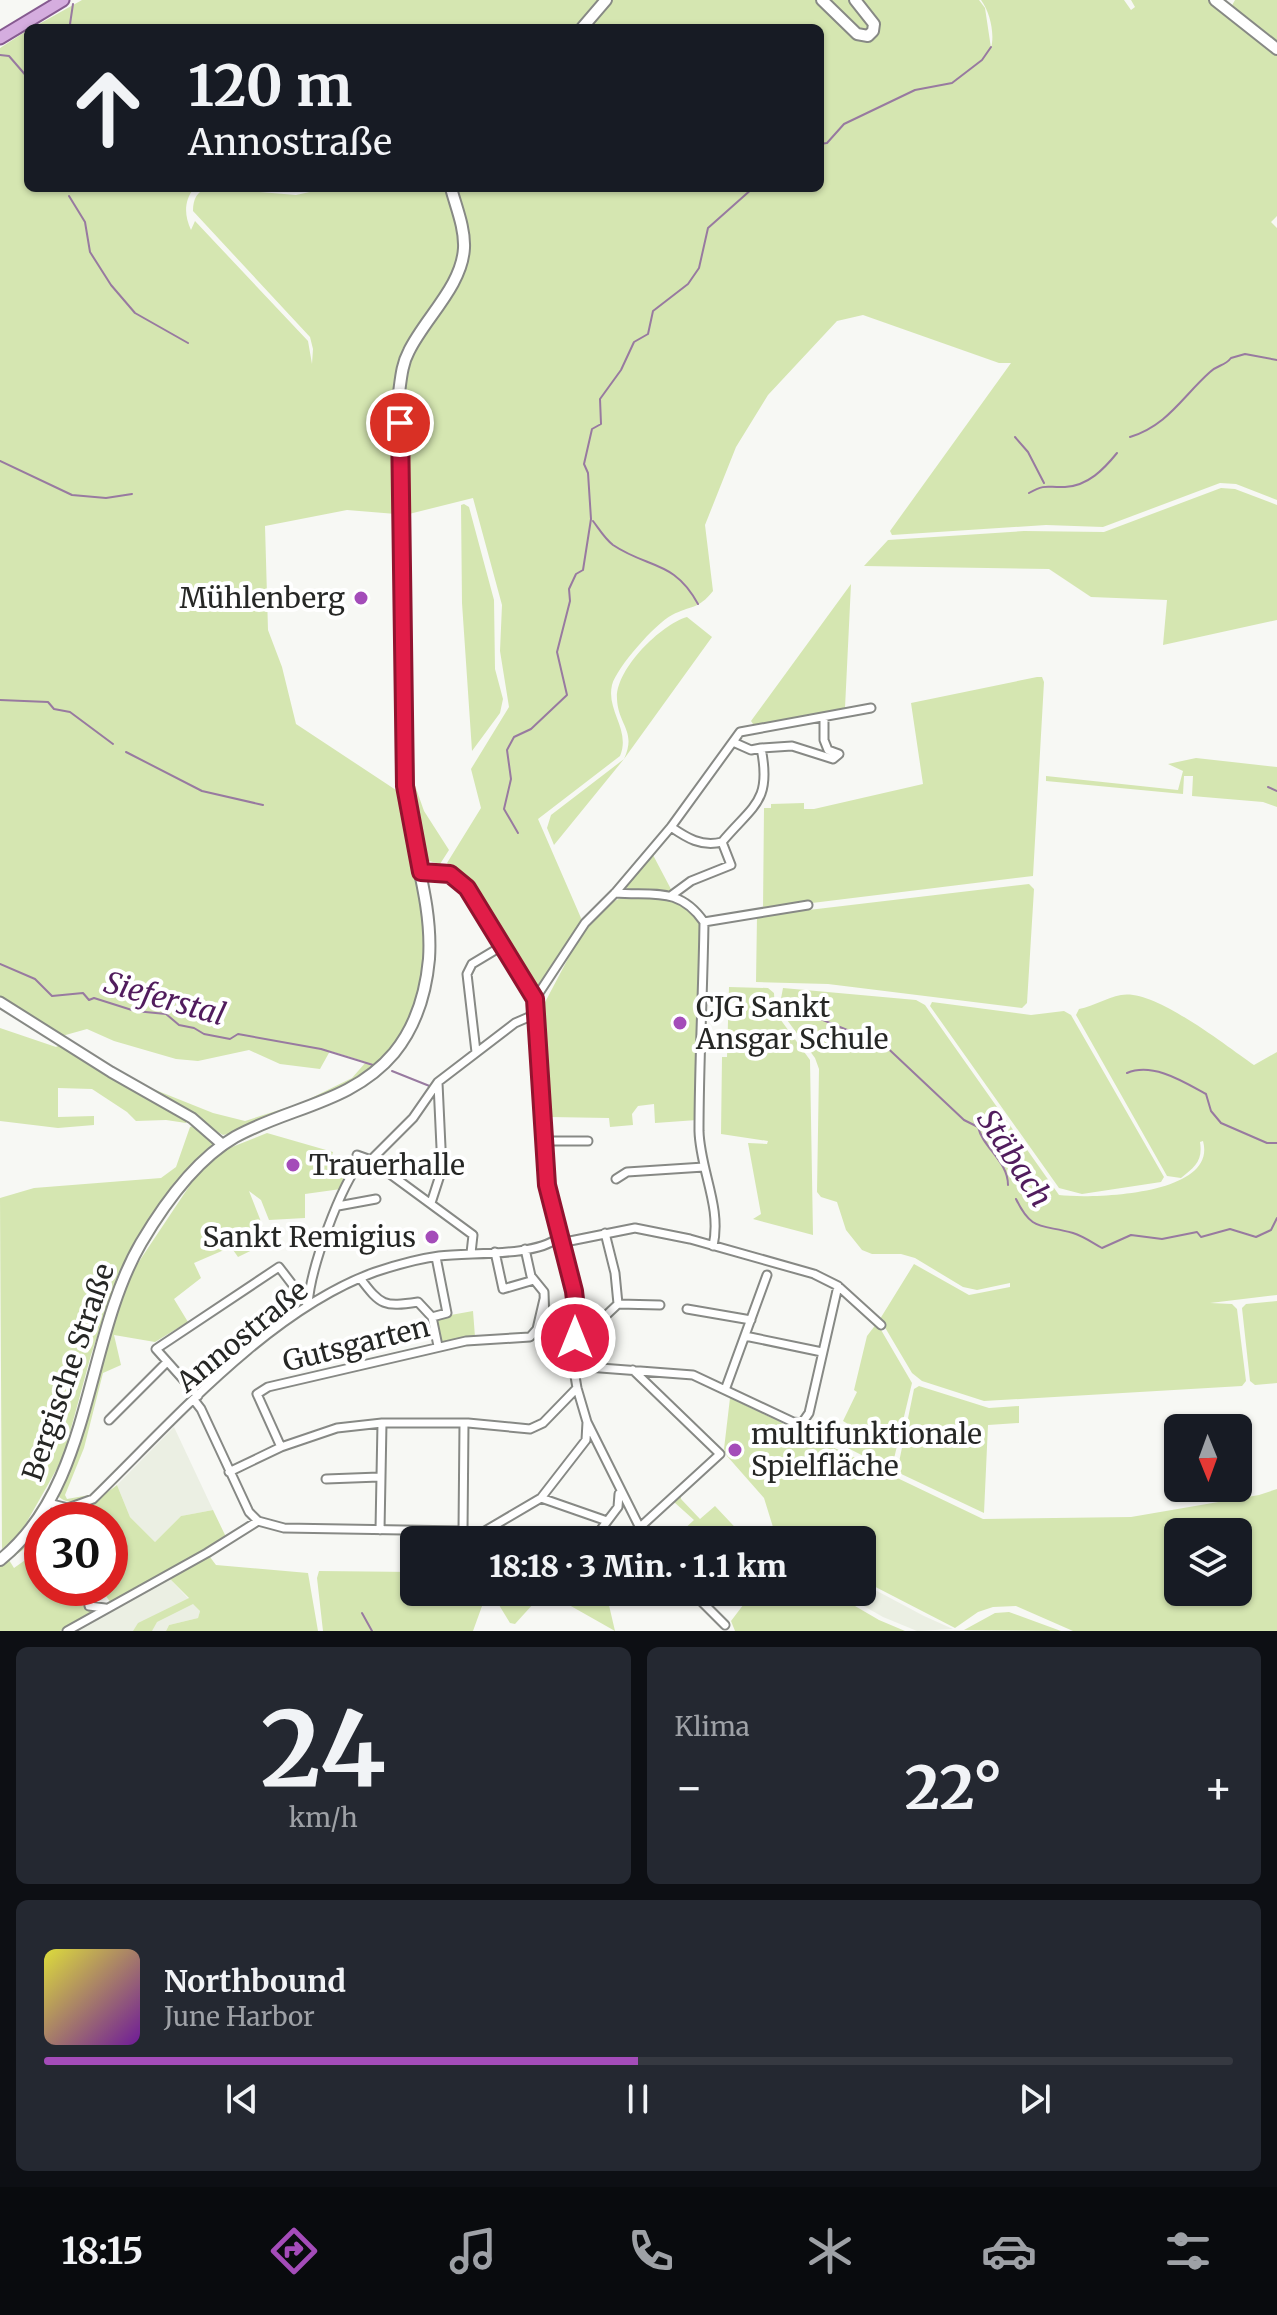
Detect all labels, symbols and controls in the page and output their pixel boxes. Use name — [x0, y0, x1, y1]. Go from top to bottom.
text: 120 m — [188, 51, 352, 121]
icon: ahead — [56, 56, 160, 160]
text: Annostraße — [188, 120, 392, 165]
pin — [366, 389, 434, 457]
icon: arrive — [378, 401, 422, 445]
place label: Mühlenberg — [180, 580, 345, 616]
marker: Mühlenberg — [352, 589, 370, 607]
water label: Sieferstal — [100, 963, 230, 1033]
place label: CJG Sankt Ansgar Schule — [695, 989, 888, 1057]
marker: CJG Sankt Ansgar Schule — [671, 1014, 689, 1032]
water label: Stäbach — [969, 1102, 1061, 1214]
place label: Trauerhalle — [309, 1147, 465, 1183]
marker: Trauerhalle — [284, 1156, 302, 1174]
place label: Sankt Remigius — [202, 1219, 416, 1255]
marker: Sankt Remigius — [423, 1228, 441, 1246]
street label: Bergische Straße — [14, 1258, 122, 1486]
street label: Annostraße — [168, 1272, 315, 1401]
position arrow — [533, 1296, 617, 1380]
street label: Gutsgarten — [279, 1308, 433, 1380]
north arrow — [1164, 1414, 1252, 1502]
map controls — [1164, 1414, 1252, 1606]
place label: multifunktionale Spielfläche — [751, 1416, 982, 1484]
marker: multifunktionale Spielfläche — [726, 1441, 744, 1459]
speed limit sign: 30 — [24, 1502, 128, 1606]
button: layers — [1164, 1518, 1252, 1606]
text: 18:18 · 3 Min. · 1.1 km — [489, 1547, 787, 1585]
text: 24 — [261, 1684, 386, 1814]
text: Klima — [675, 1710, 750, 1743]
text: 22° — [905, 1750, 1003, 1825]
text: − — [675, 1760, 704, 1815]
text: + — [1204, 1760, 1233, 1815]
text: km/h — [289, 1801, 358, 1834]
text: Northbound — [164, 1962, 346, 2000]
text: June Harbor — [164, 2000, 315, 2033]
icon: previous — [220, 2077, 264, 2121]
icon: pause — [616, 2077, 660, 2121]
icon: next — [1013, 2077, 1057, 2121]
icon: directions — [266, 2223, 322, 2279]
icon: music — [445, 2223, 501, 2279]
icon: phone — [623, 2223, 679, 2279]
icon: climate — [802, 2223, 858, 2279]
icon: car — [981, 2223, 1037, 2279]
icon: filters — [1160, 2223, 1216, 2279]
text: 18:15 — [61, 2229, 143, 2274]

